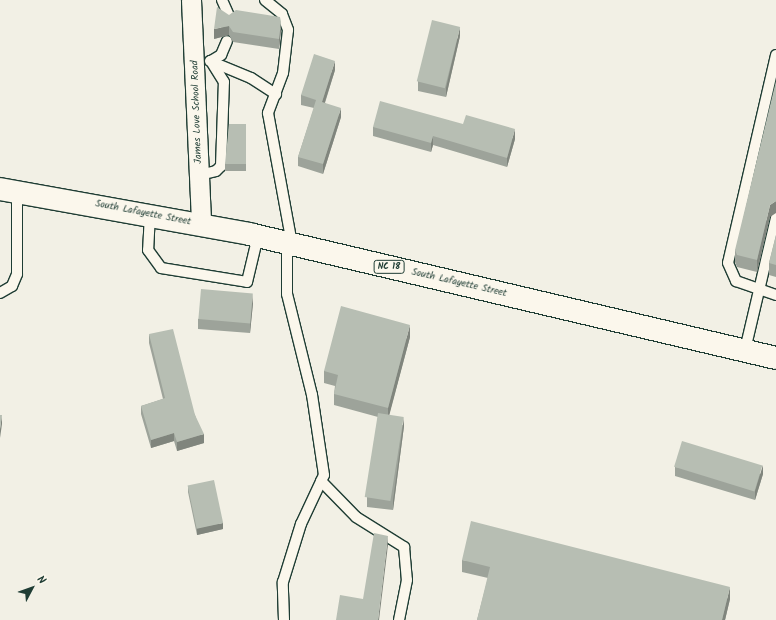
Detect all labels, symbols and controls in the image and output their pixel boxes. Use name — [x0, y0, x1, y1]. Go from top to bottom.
street label: James Love School Road — [189, 60, 205, 164]
street label: South Lafayette Street — [94, 198, 192, 228]
road number: NC 18 — [373, 260, 405, 274]
street label: South Lafayette Street — [410, 266, 508, 300]
north arrow — [12, 568, 52, 608]
text: N — [32, 572, 50, 589]

